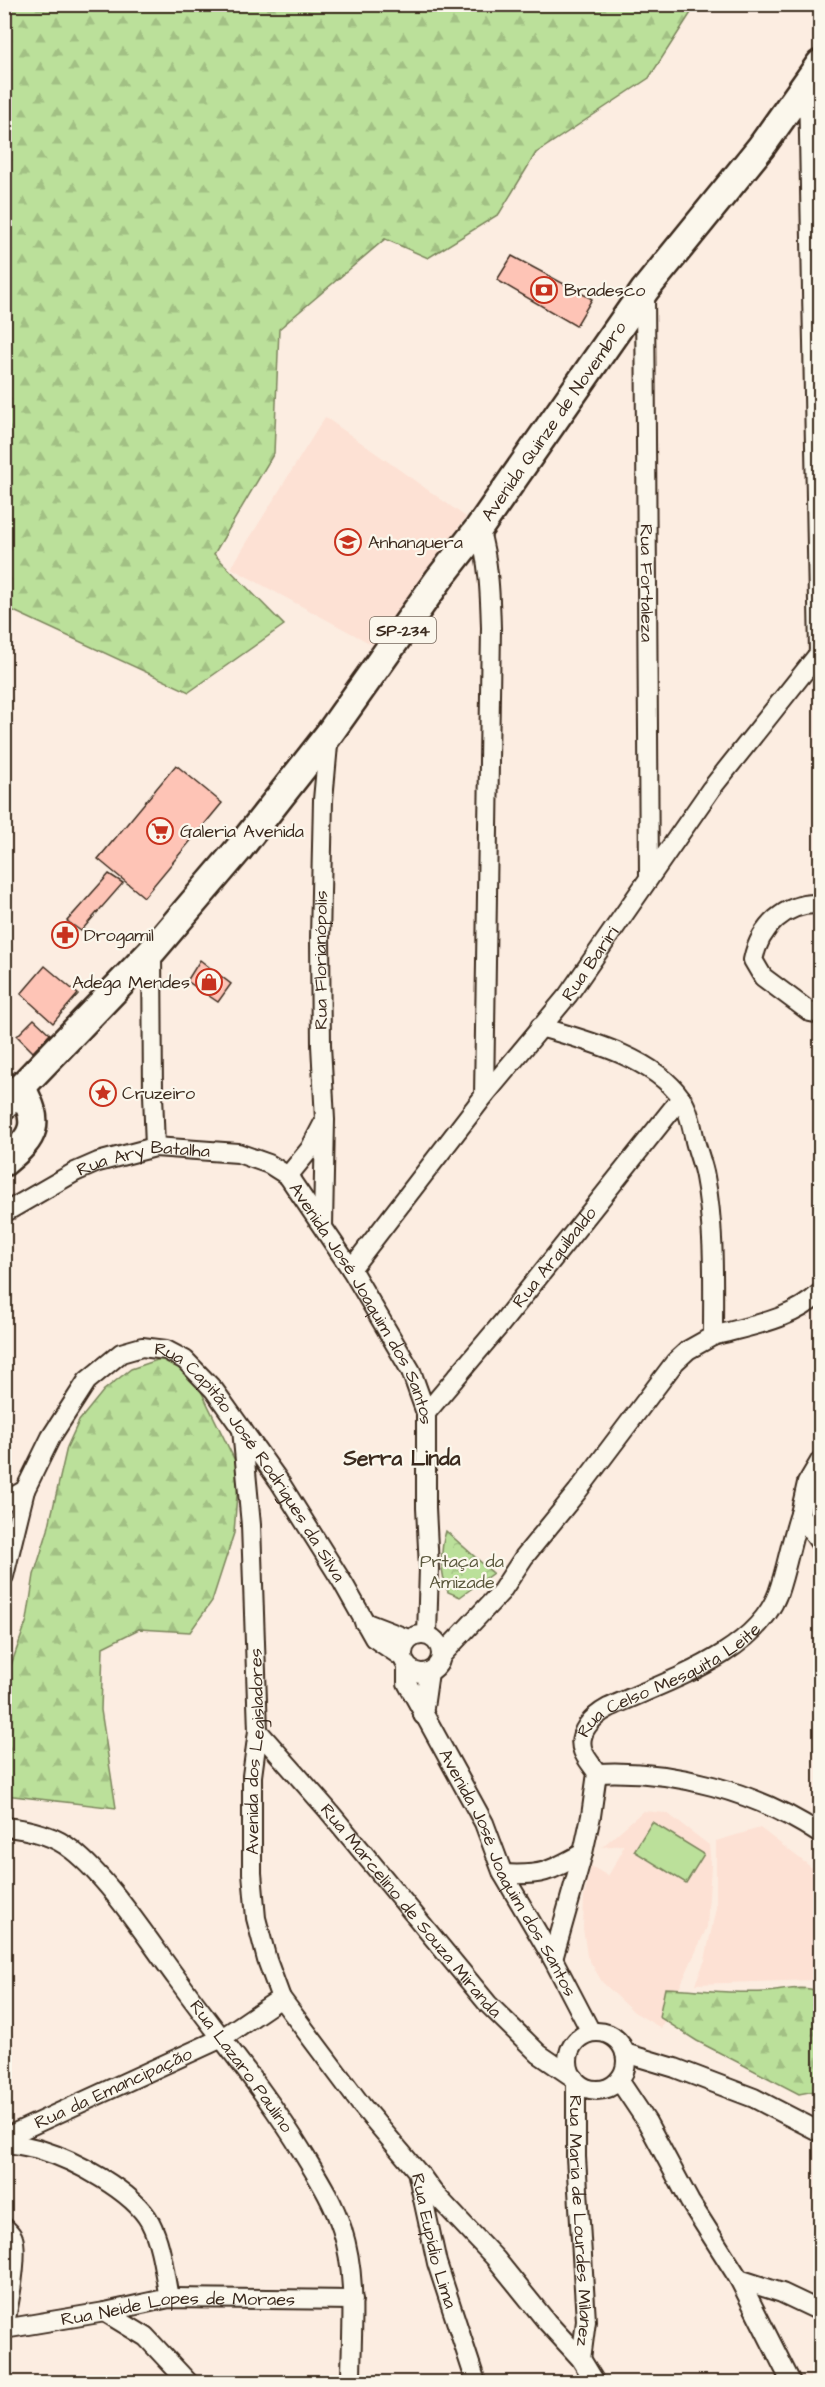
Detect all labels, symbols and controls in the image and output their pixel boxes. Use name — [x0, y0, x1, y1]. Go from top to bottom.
bank icon: Bradesco — [529, 275, 559, 305]
place label: Bradesco — [564, 278, 645, 303]
street label: Avenida Quinze de Novembro — [476, 316, 633, 526]
street label: Rua Fortaleza — [634, 524, 659, 642]
school or university icon: Anhanguera — [333, 527, 363, 557]
place label: Anhanguera — [368, 530, 463, 556]
road number: SP-234 — [370, 617, 436, 643]
supermarket icon: Galeria Avenida — [145, 816, 175, 846]
place label: Galeria Avenida — [180, 819, 304, 844]
street label: Rua Florianópolis — [308, 890, 334, 1030]
pharmacy icon: Drogamil — [50, 920, 80, 950]
street label: Rua Bariri — [556, 921, 625, 1006]
place label: Drogamil — [84, 923, 154, 949]
shop icon: Adega Mendes — [194, 967, 224, 997]
place label: Adega Mendes — [72, 970, 190, 996]
place icon: Cruzeiro — [88, 1078, 118, 1108]
place label: Cruzeiro — [122, 1081, 195, 1106]
street label: Rua Ary Batalha — [73, 1135, 211, 1183]
street label: Avenida José Joaquim dos Santos — [283, 1178, 438, 1424]
street label: Rua Arquibaldo — [507, 1202, 603, 1313]
street label: Rua Capitão José Rodrigues da Silva — [153, 1337, 351, 1587]
district label: Serra Linda — [343, 1444, 461, 1473]
park label: Prtaça da Amizade — [420, 1549, 504, 1595]
street label: Rua Celso Mesquita Leite — [571, 1617, 767, 1742]
street label: Avenida dos Legisladores — [240, 1648, 272, 1855]
street label: Avenida José Joaquim dos Santos — [433, 1744, 582, 2001]
street label: Rua Marcelino de Souza Miranda — [314, 1798, 507, 2024]
street label: Rua Lazaro Paulino — [184, 1995, 299, 2138]
street label: Rua da Emancipação — [30, 2041, 196, 2135]
street label: Rua Maria de Lourdes Milanez — [563, 2095, 598, 2348]
street label: Rua Eupídio Lima — [405, 2171, 463, 2312]
street label: Rua Neide Lopes de Moraes — [59, 2286, 295, 2332]

